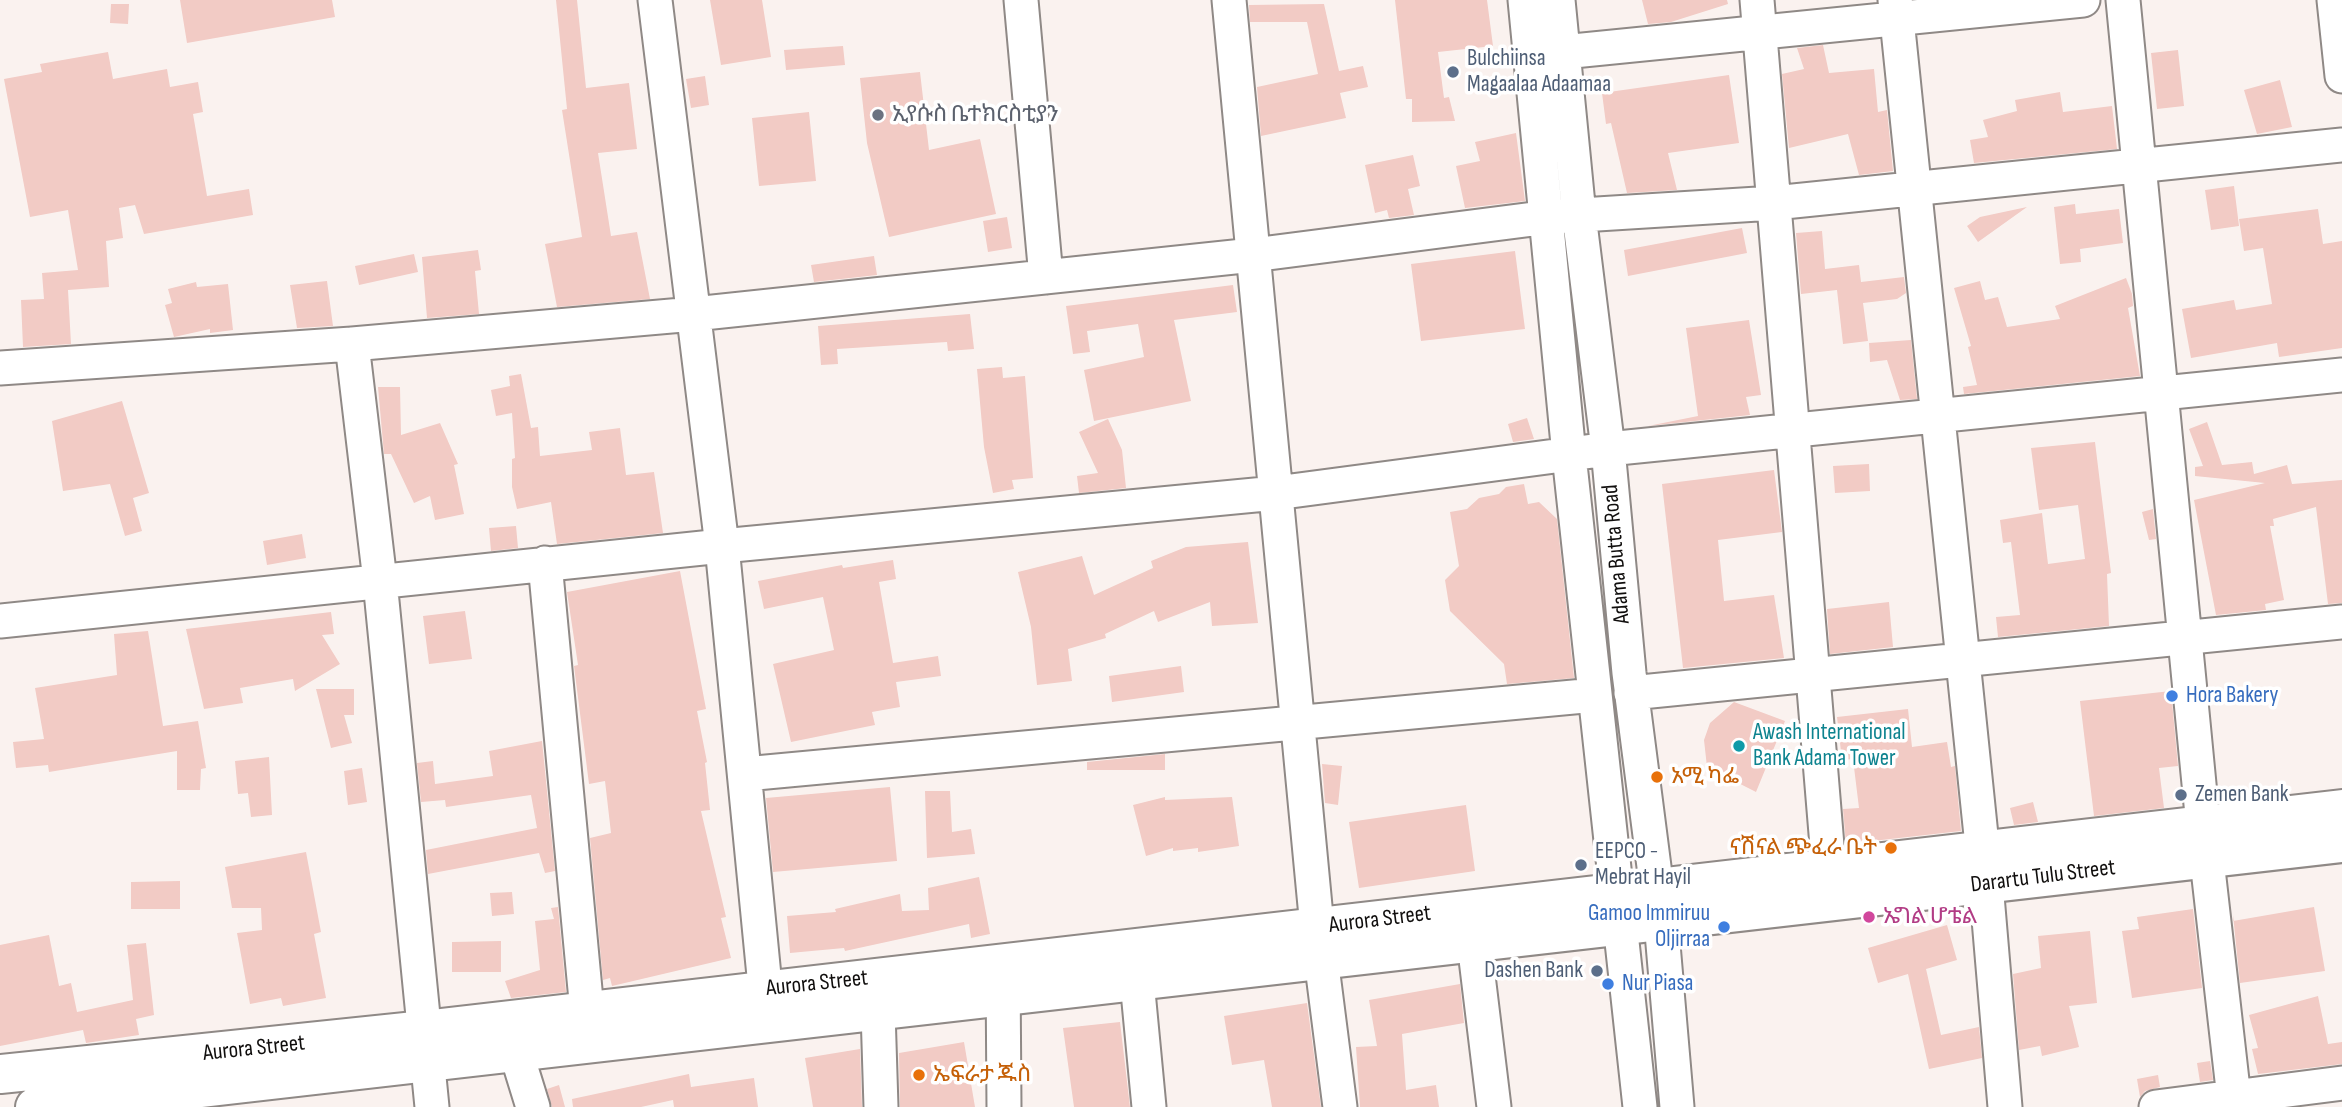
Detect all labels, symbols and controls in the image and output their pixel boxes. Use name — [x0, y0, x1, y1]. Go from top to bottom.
place label: Bulchiinsa Magaalaa Adaamaa — [1467, 45, 1611, 99]
marker: Bulchiinsa Magaalaa Adaamaa — [1445, 64, 1461, 80]
place label: ኢየሱስ ቤተክርስቲያን — [892, 101, 1058, 129]
marker: ኢየሱስ ቤተክርስቲያን — [870, 107, 886, 123]
street label: Adama Butta Road — [1597, 483, 1637, 625]
place label: Hora Bakery — [2186, 682, 2278, 710]
marker: Hora Bakery — [2164, 688, 2180, 704]
place label: Awash International Bank Adama Tower — [1753, 719, 1906, 773]
marker: Awash International Bank Adama Tower — [1731, 738, 1747, 754]
place label: አሚ ካፌ — [1671, 763, 1739, 791]
marker: አሚ ካፌ — [1649, 769, 1665, 785]
place label: Zemen Bank — [2195, 781, 2289, 809]
marker: Zemen Bank — [2173, 787, 2189, 803]
place label: ናሽናል ጭፈራ ቤት — [1729, 834, 1877, 862]
place label: EEPCO - Mebrat Hayil — [1595, 838, 1691, 892]
marker: ናሽናል ጭፈራ ቤት — [1883, 840, 1899, 856]
street label: Darartu Tulu Street — [1969, 854, 2117, 900]
marker: EEPCO - Mebrat Hayil — [1573, 857, 1589, 873]
street label: Aurora Street — [1327, 900, 1433, 940]
place label: Gamoo Immiruu Oljirraa — [1588, 900, 1710, 954]
place label: ኤግል ሆቴል — [1883, 903, 1977, 931]
marker: ኤግል ሆቴል — [1861, 909, 1877, 925]
marker: Gamoo Immiruu Oljirraa — [1716, 919, 1732, 935]
place label: Dashen Bank — [1484, 957, 1583, 985]
marker: Dashen Bank — [1589, 963, 1605, 979]
street label: Aurora Street — [765, 965, 869, 1003]
place label: Nur Piasa — [1622, 970, 1693, 998]
marker: Nur Piasa — [1600, 976, 1616, 992]
street label: Aurora Street — [202, 1030, 306, 1068]
place label: ኤፍራታ ጁስ — [933, 1061, 1031, 1089]
marker: ኤፍራታ ጁስ — [911, 1067, 927, 1083]

